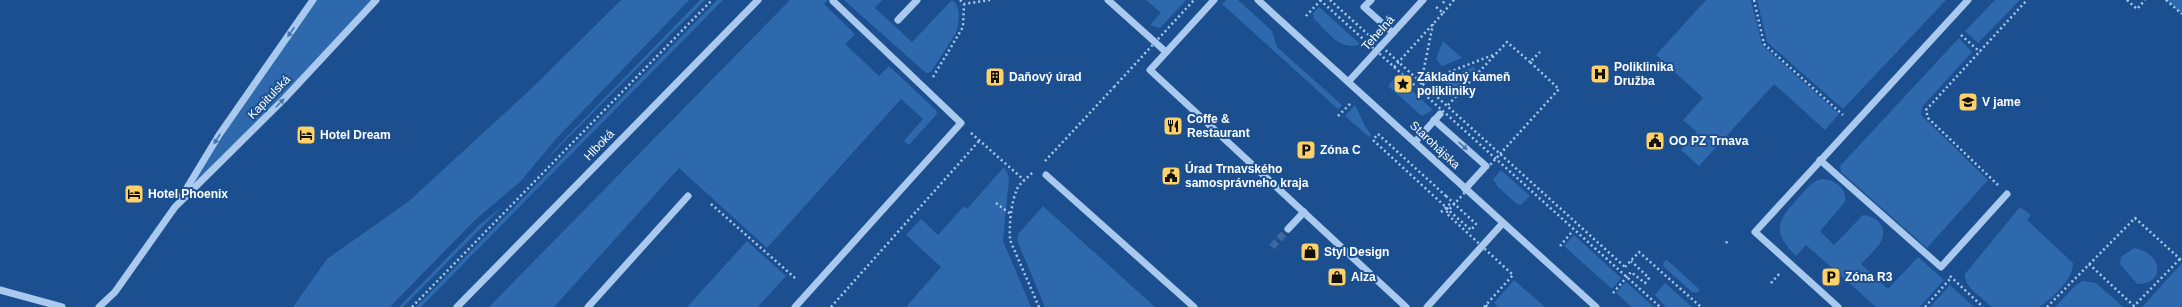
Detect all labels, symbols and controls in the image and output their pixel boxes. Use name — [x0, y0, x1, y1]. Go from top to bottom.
street label: Tehelná — [1359, 12, 1397, 53]
one-way arrow — [287, 27, 295, 37]
place label: Poliklinika Družba — [1614, 60, 1674, 88]
hospital icon: Poliklinika Družba — [1589, 63, 1611, 85]
building icon: Daňový úrad — [984, 66, 1006, 88]
place label: Daňový úrad — [1009, 70, 1082, 84]
place label: Základný kameň polikliniky — [1417, 70, 1510, 98]
street label: Kapitulská — [245, 72, 293, 122]
place icon: Základný kameň polikliniky — [1392, 73, 1414, 95]
school or university icon: V jame — [1957, 91, 1979, 113]
place label: V jame — [1982, 95, 2021, 109]
one-way arrow — [275, 98, 285, 108]
place label: Coffe & Restaurant — [1187, 112, 1250, 140]
restaurant icon: Coffe & Restaurant — [1162, 115, 1184, 137]
street label: Starohájska — [1407, 118, 1463, 172]
hotel icon: Hotel Dream — [295, 124, 317, 146]
street label: Hlboká — [581, 126, 617, 163]
place label: Hotel Dream — [320, 128, 391, 142]
public building icon: OO PZ Trnava — [1644, 130, 1666, 152]
one-way arrow — [213, 134, 221, 144]
place label: OO PZ Trnava — [1669, 134, 1749, 148]
parking icon: Zóna C — [1295, 139, 1317, 161]
one-way arrow — [1458, 142, 1469, 151]
place label: Zóna C — [1320, 143, 1361, 157]
place label: Úrad Trnavského samosprávneho kraja — [1185, 161, 1309, 190]
public building icon: Úrad Trnavského samosprávneho kraja — [1160, 165, 1182, 187]
hotel icon: Hotel Phoenix — [123, 183, 145, 205]
place label: Hotel Phoenix — [148, 187, 228, 201]
shop icon: Styl Design — [1299, 241, 1321, 263]
place label: Styl Design — [1324, 245, 1389, 259]
shop icon: Alza — [1326, 266, 1348, 288]
parking icon: Zóna R3 — [1820, 266, 1842, 288]
place label: Alza — [1351, 270, 1376, 284]
place label: Zóna R3 — [1845, 270, 1893, 284]

